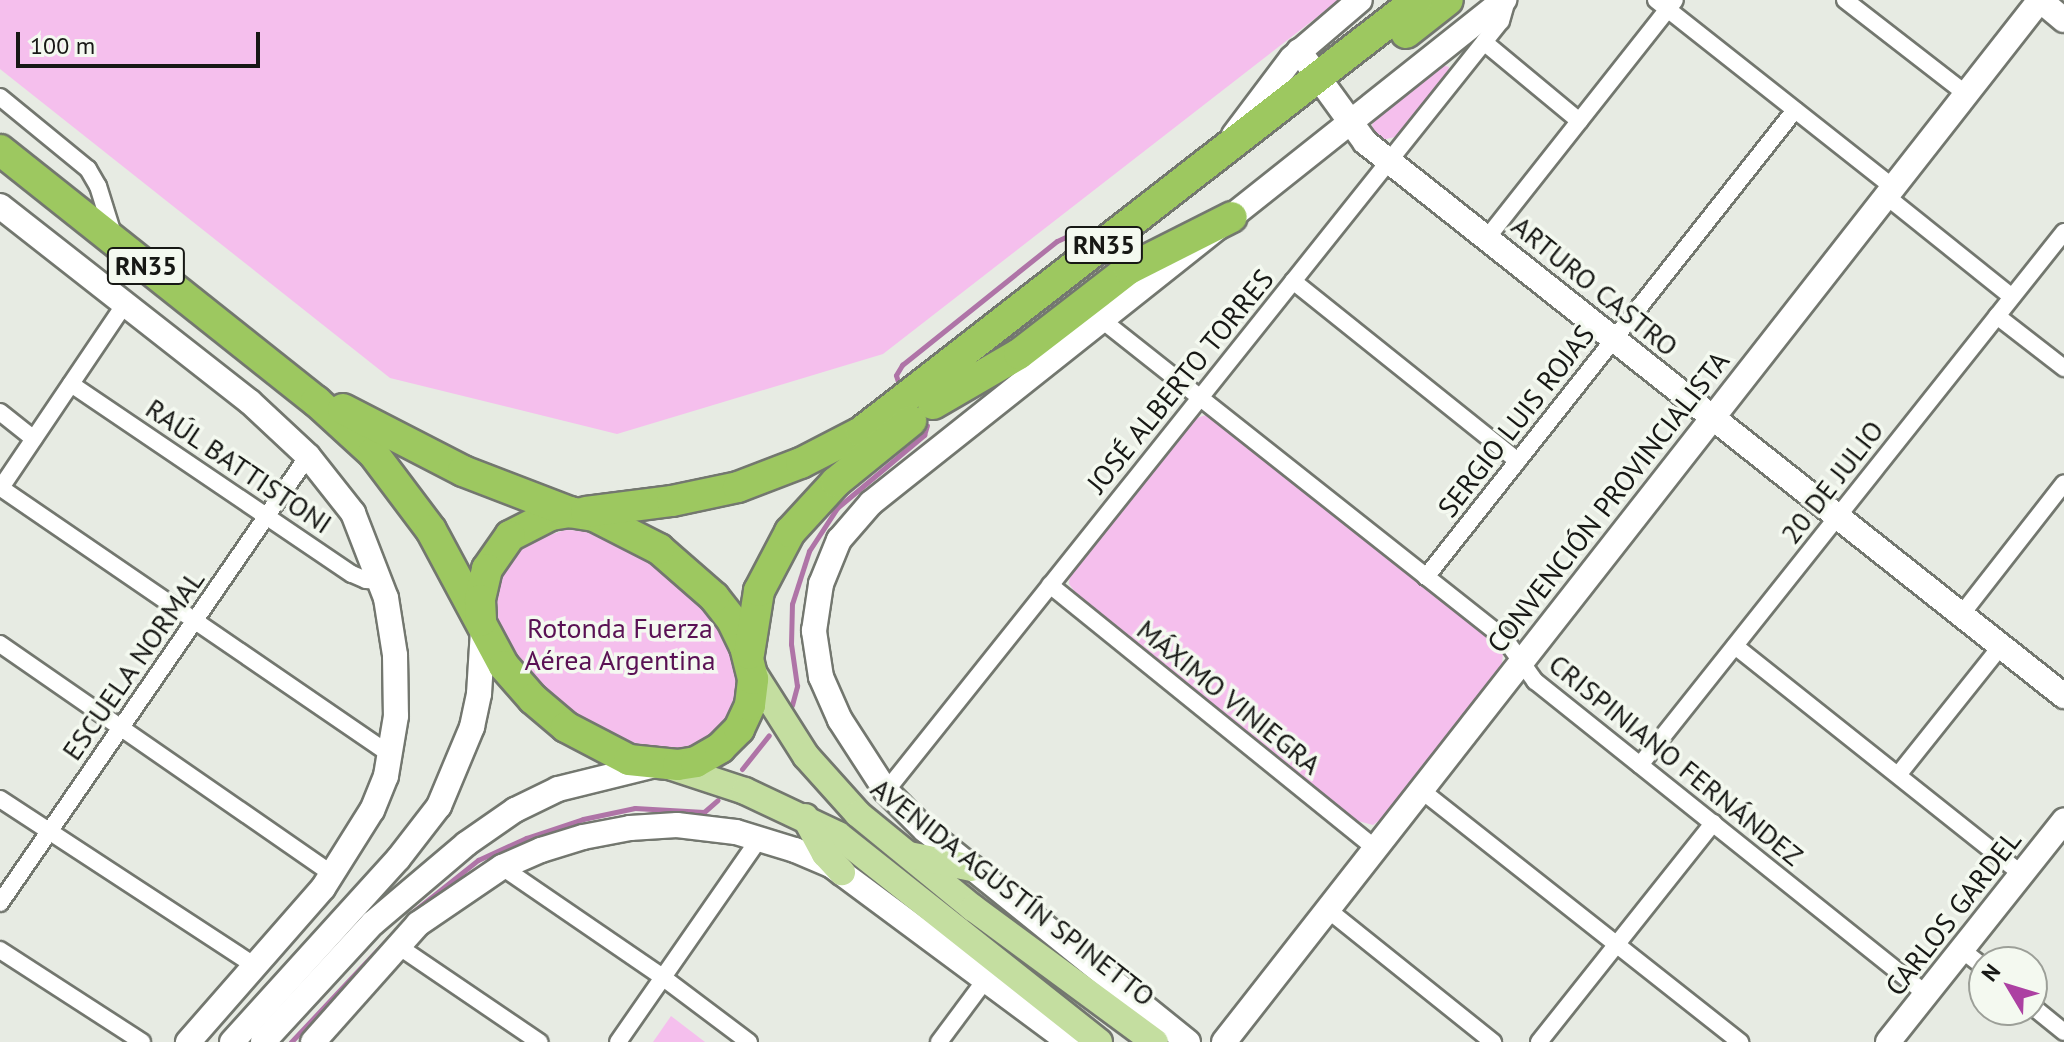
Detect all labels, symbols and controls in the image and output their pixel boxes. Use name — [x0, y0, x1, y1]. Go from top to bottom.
scale bar — [20, 16, 264, 66]
text: 100 m — [30, 30, 95, 61]
street label: ARTURO CASTRO — [1505, 209, 1685, 363]
road number: RN35 — [1064, 223, 1144, 267]
road number: RN35 — [106, 244, 186, 288]
street label: JOSÉ ALBERTO TORRES — [1079, 262, 1281, 500]
street label: SERGIO LUIS ROJAS — [1431, 318, 1601, 524]
street label: CONVENCIÓN PROVINCIALISTA — [1480, 345, 1736, 659]
street label: RAÚL BATTISTONI — [139, 391, 339, 541]
street label: 20 DE JULIO — [1774, 414, 1890, 550]
street label: ESCUELA NORMAL — [55, 563, 211, 767]
park label: Rotonda Fuerza Aérea Argentina — [524, 611, 716, 677]
street label: MÁXIMO VINIEGRA — [1130, 612, 1328, 782]
street label: CRISPINIANO FERNÁNDEZ — [1542, 647, 1810, 873]
street label: AVENIDA AGUSTÍN SPINETTO — [864, 770, 1162, 1014]
street label: CARLOS GARDEL — [1878, 824, 2028, 1002]
north arrow — [1968, 946, 2048, 1026]
text: N — [1975, 958, 2006, 987]

